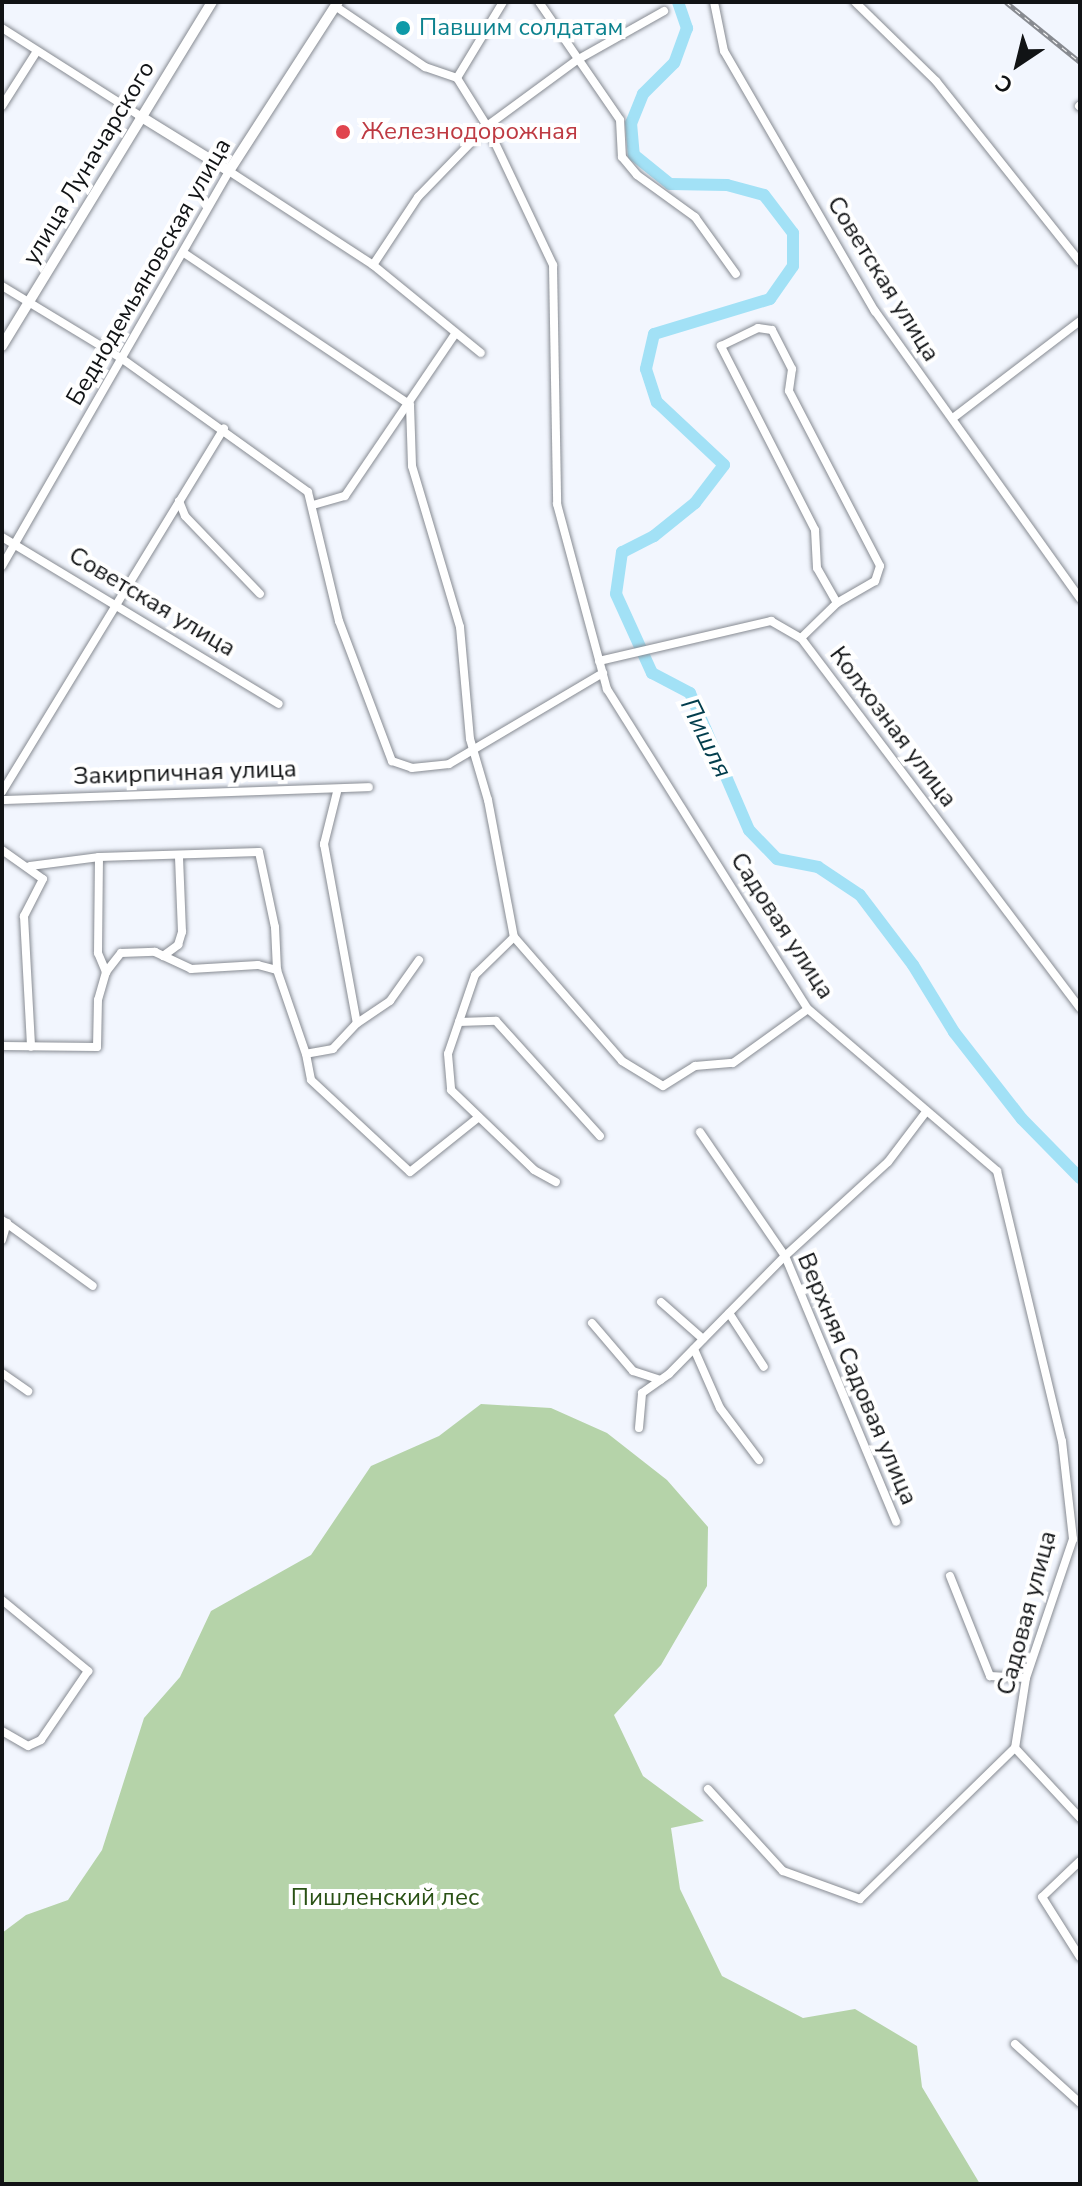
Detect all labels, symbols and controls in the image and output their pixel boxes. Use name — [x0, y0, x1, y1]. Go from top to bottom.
place label: Павшим солдатам — [419, 14, 623, 42]
marker: Павшим солдатам — [394, 19, 412, 37]
north arrow — [978, 24, 1058, 104]
street label: улица Луначарского — [17, 56, 161, 270]
text: С — [990, 67, 1019, 100]
place label: Железнодорожная — [361, 118, 578, 146]
marker: Железнодорожная — [332, 121, 354, 143]
street label: Беднодемьяновская улица — [61, 133, 237, 411]
street label: Советская улица — [821, 191, 945, 367]
street label: Советская улица — [63, 541, 241, 663]
street label: Колхозная улица — [823, 641, 963, 813]
water label: Пишля — [673, 693, 739, 783]
street label: Закирпичная улица — [73, 755, 297, 791]
street label: Садовая улица — [724, 847, 840, 1005]
street label: Верхняя Садовая улица — [791, 1249, 923, 1509]
street label: Садовая улица — [991, 1528, 1063, 1698]
park label: Пишленский лес — [291, 1884, 479, 1912]

